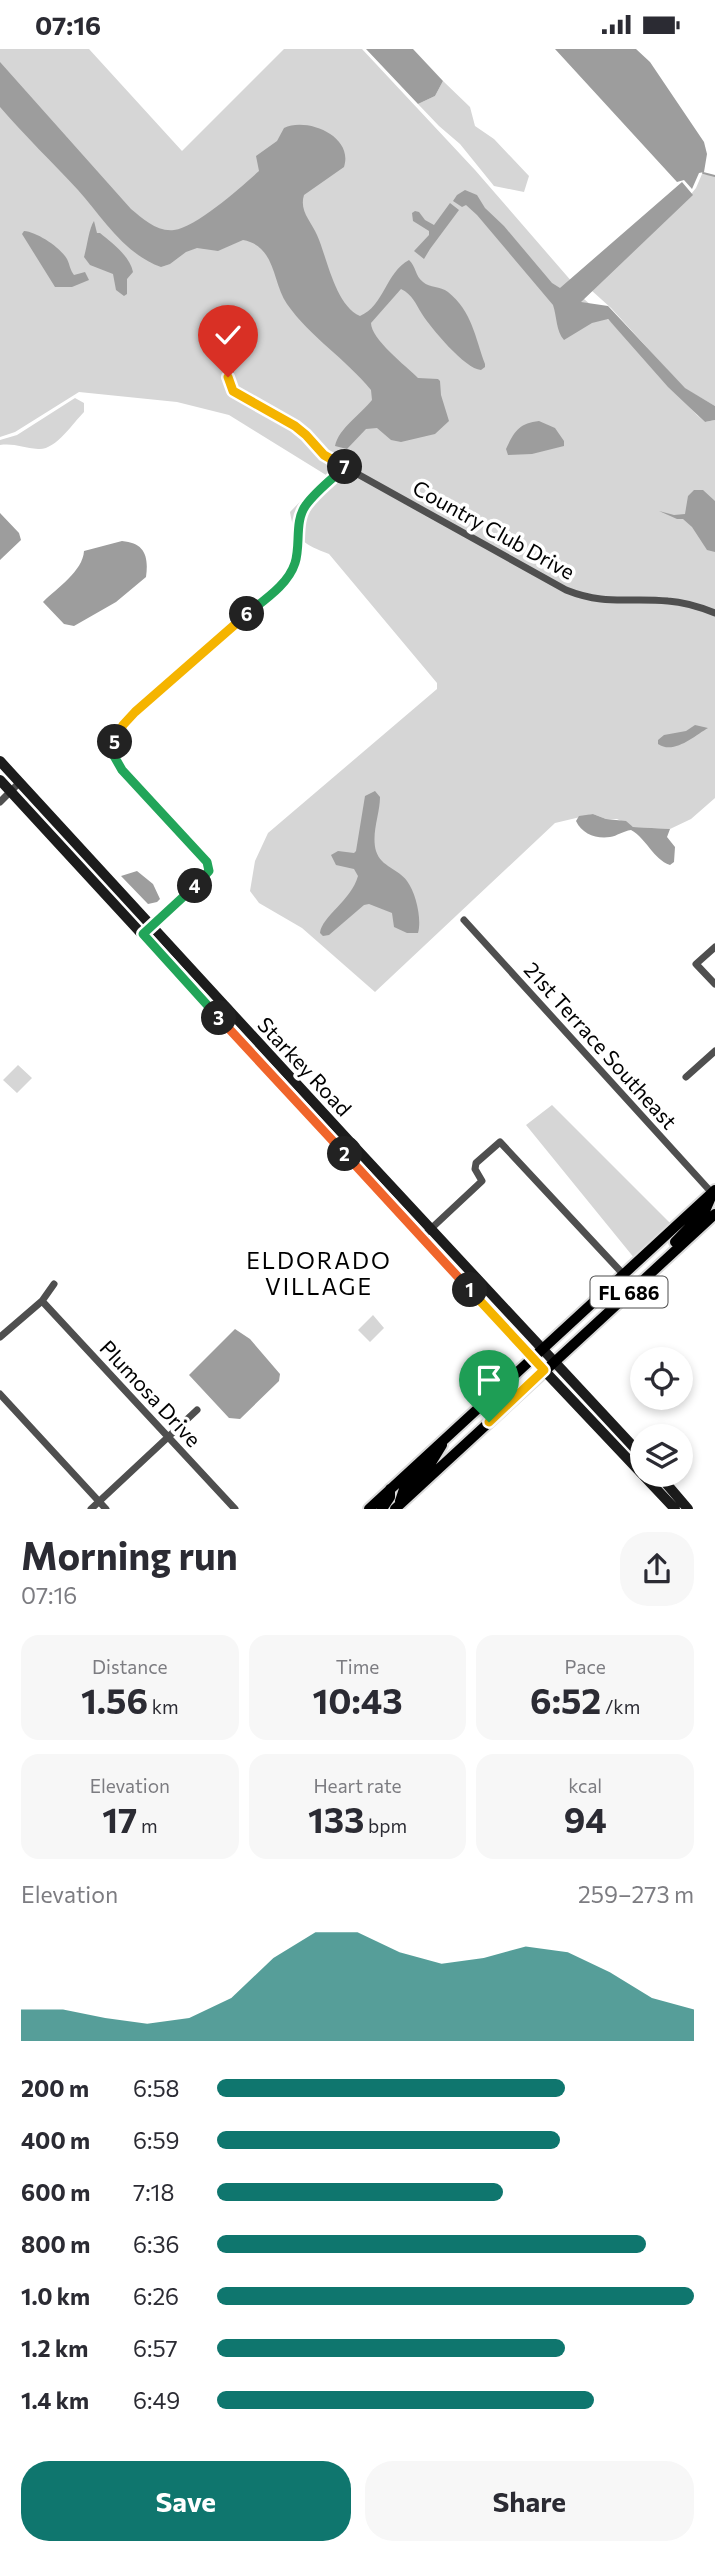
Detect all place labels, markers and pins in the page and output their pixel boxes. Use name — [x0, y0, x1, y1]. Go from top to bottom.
pin — [198, 305, 258, 377]
pin: 7 — [328, 449, 362, 485]
pin: 6 — [230, 597, 264, 631]
pin: 5 — [97, 725, 132, 759]
pin: 4 — [178, 869, 212, 903]
pin: 3 — [202, 1000, 236, 1035]
pin: 2 — [328, 1137, 362, 1171]
pin: 1 — [452, 1273, 488, 1307]
pin — [459, 1350, 519, 1422]

